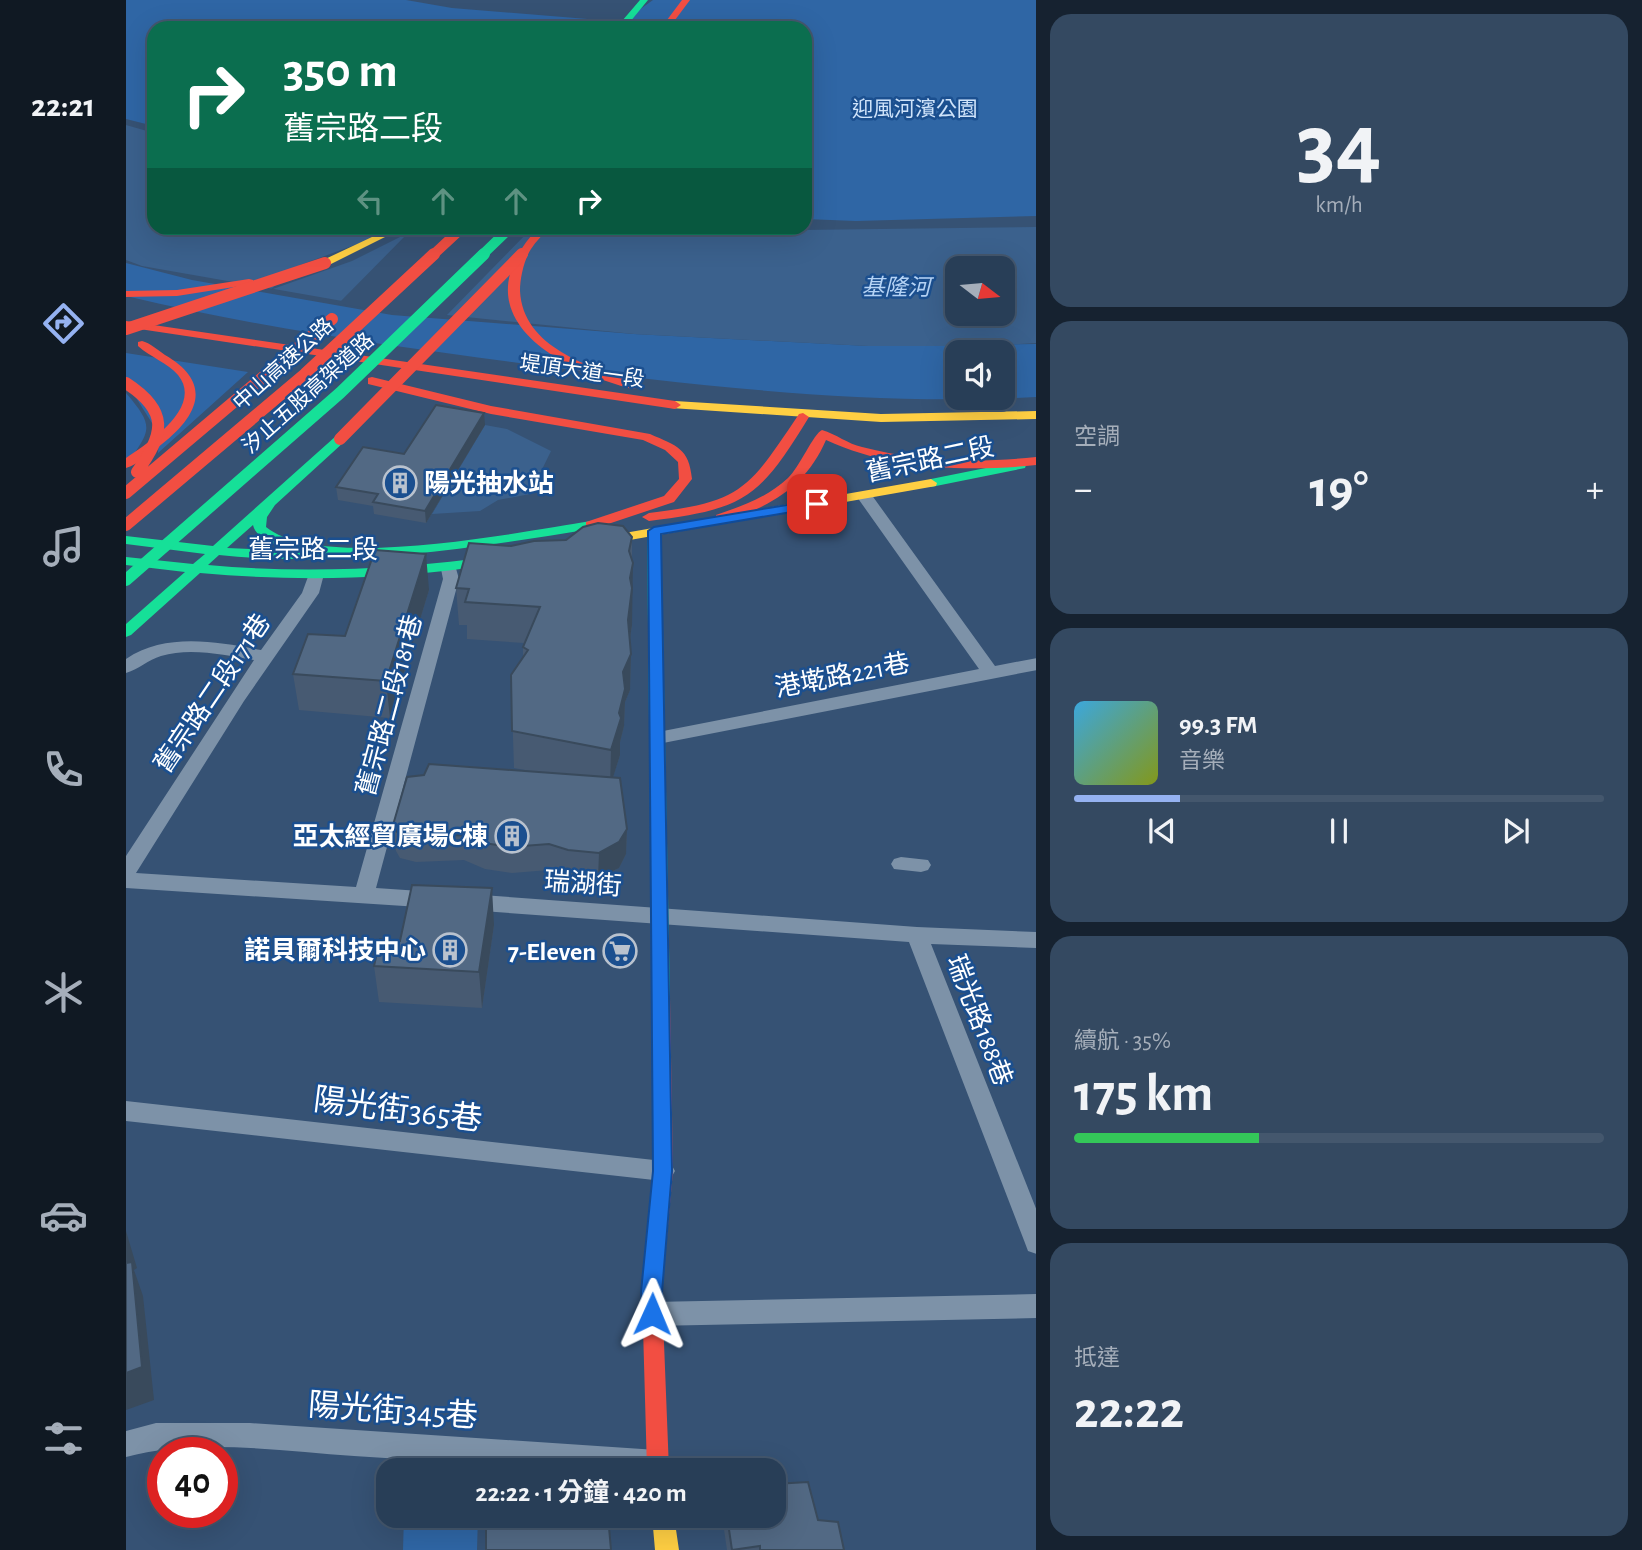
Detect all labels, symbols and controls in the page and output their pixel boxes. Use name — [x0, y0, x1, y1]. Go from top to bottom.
text: 350 m — [283, 47, 398, 96]
icon: right — [168, 49, 259, 140]
text: 22:21 — [31, 90, 95, 122]
park label: 迎風河濱公園 — [852, 98, 978, 120]
text: 34 — [1297, 101, 1382, 192]
text: 舊宗路二段 — [283, 113, 443, 145]
icon: left — [351, 182, 389, 220]
icon: ahead — [424, 182, 462, 220]
icon: ahead — [497, 182, 535, 220]
icon: right — [570, 182, 608, 220]
text: km/h — [1315, 194, 1363, 217]
north arrow — [945, 256, 1015, 326]
map controls — [945, 256, 1015, 410]
water label: 基隆河 — [862, 275, 935, 300]
icon: directions — [39, 299, 88, 348]
street label: 中山高速公路 — [229, 314, 337, 414]
street label: 汐止五股高架道路 — [238, 329, 378, 457]
button: sound — [945, 340, 1015, 410]
street label: 堤頂大道一段 — [518, 351, 646, 391]
text: 空調 — [1074, 426, 1120, 449]
street label: 舊宗路二段 — [864, 432, 996, 486]
building icon: 陽光抽水站 — [381, 464, 419, 502]
text: 19° — [1309, 464, 1369, 516]
place label: 陽光抽水站 — [424, 469, 554, 497]
text: − — [1074, 471, 1092, 509]
text: + — [1586, 471, 1604, 509]
pin — [787, 474, 847, 534]
icon: arrive — [798, 485, 836, 523]
icon: music — [39, 522, 88, 571]
street label: 舊宗路二段 — [248, 535, 378, 563]
street label: 舊宗路二段171巷 — [149, 609, 275, 777]
street label: 舊宗路二段181巷 — [351, 611, 427, 799]
street label: 港墘路221巷 — [772, 648, 912, 702]
text: 99.3 FM — [1179, 712, 1258, 738]
icon: phone — [39, 745, 88, 794]
text: 音樂 — [1179, 750, 1225, 773]
icon: previous — [1143, 812, 1181, 850]
icon: pause — [1320, 812, 1358, 850]
icon: next — [1497, 812, 1535, 850]
building icon: 亞太經貿廣場C棟 — [493, 817, 531, 855]
place label: 亞太經貿廣場C棟 — [293, 822, 488, 850]
street label: 瑞湖街 — [543, 867, 623, 900]
building icon: 諾貝爾科技中心 — [431, 931, 469, 969]
supermarket icon: 7-Eleven — [601, 932, 639, 970]
place label: 諾貝爾科技中心 — [244, 936, 426, 964]
place label: 7-Eleven — [508, 939, 596, 965]
street label: 瑞光路188巷 — [942, 951, 1017, 1089]
icon: climate — [39, 968, 88, 1017]
text: 續航 · 35% — [1074, 1030, 1171, 1053]
text: 175 km — [1074, 1068, 1213, 1120]
street label: 陽光街365巷 — [312, 1083, 484, 1136]
icon: car — [39, 1191, 88, 1240]
position arrow — [615, 1277, 689, 1351]
text: 抵達 — [1074, 1347, 1120, 1370]
text: 22:22 — [1074, 1385, 1184, 1437]
street label: 陽光街345巷 — [307, 1388, 479, 1433]
icon: filters — [39, 1414, 88, 1463]
speed limit sign: 40 — [147, 1437, 238, 1528]
text: 22:22 · 1 分鐘 · 420 m — [475, 1480, 687, 1506]

